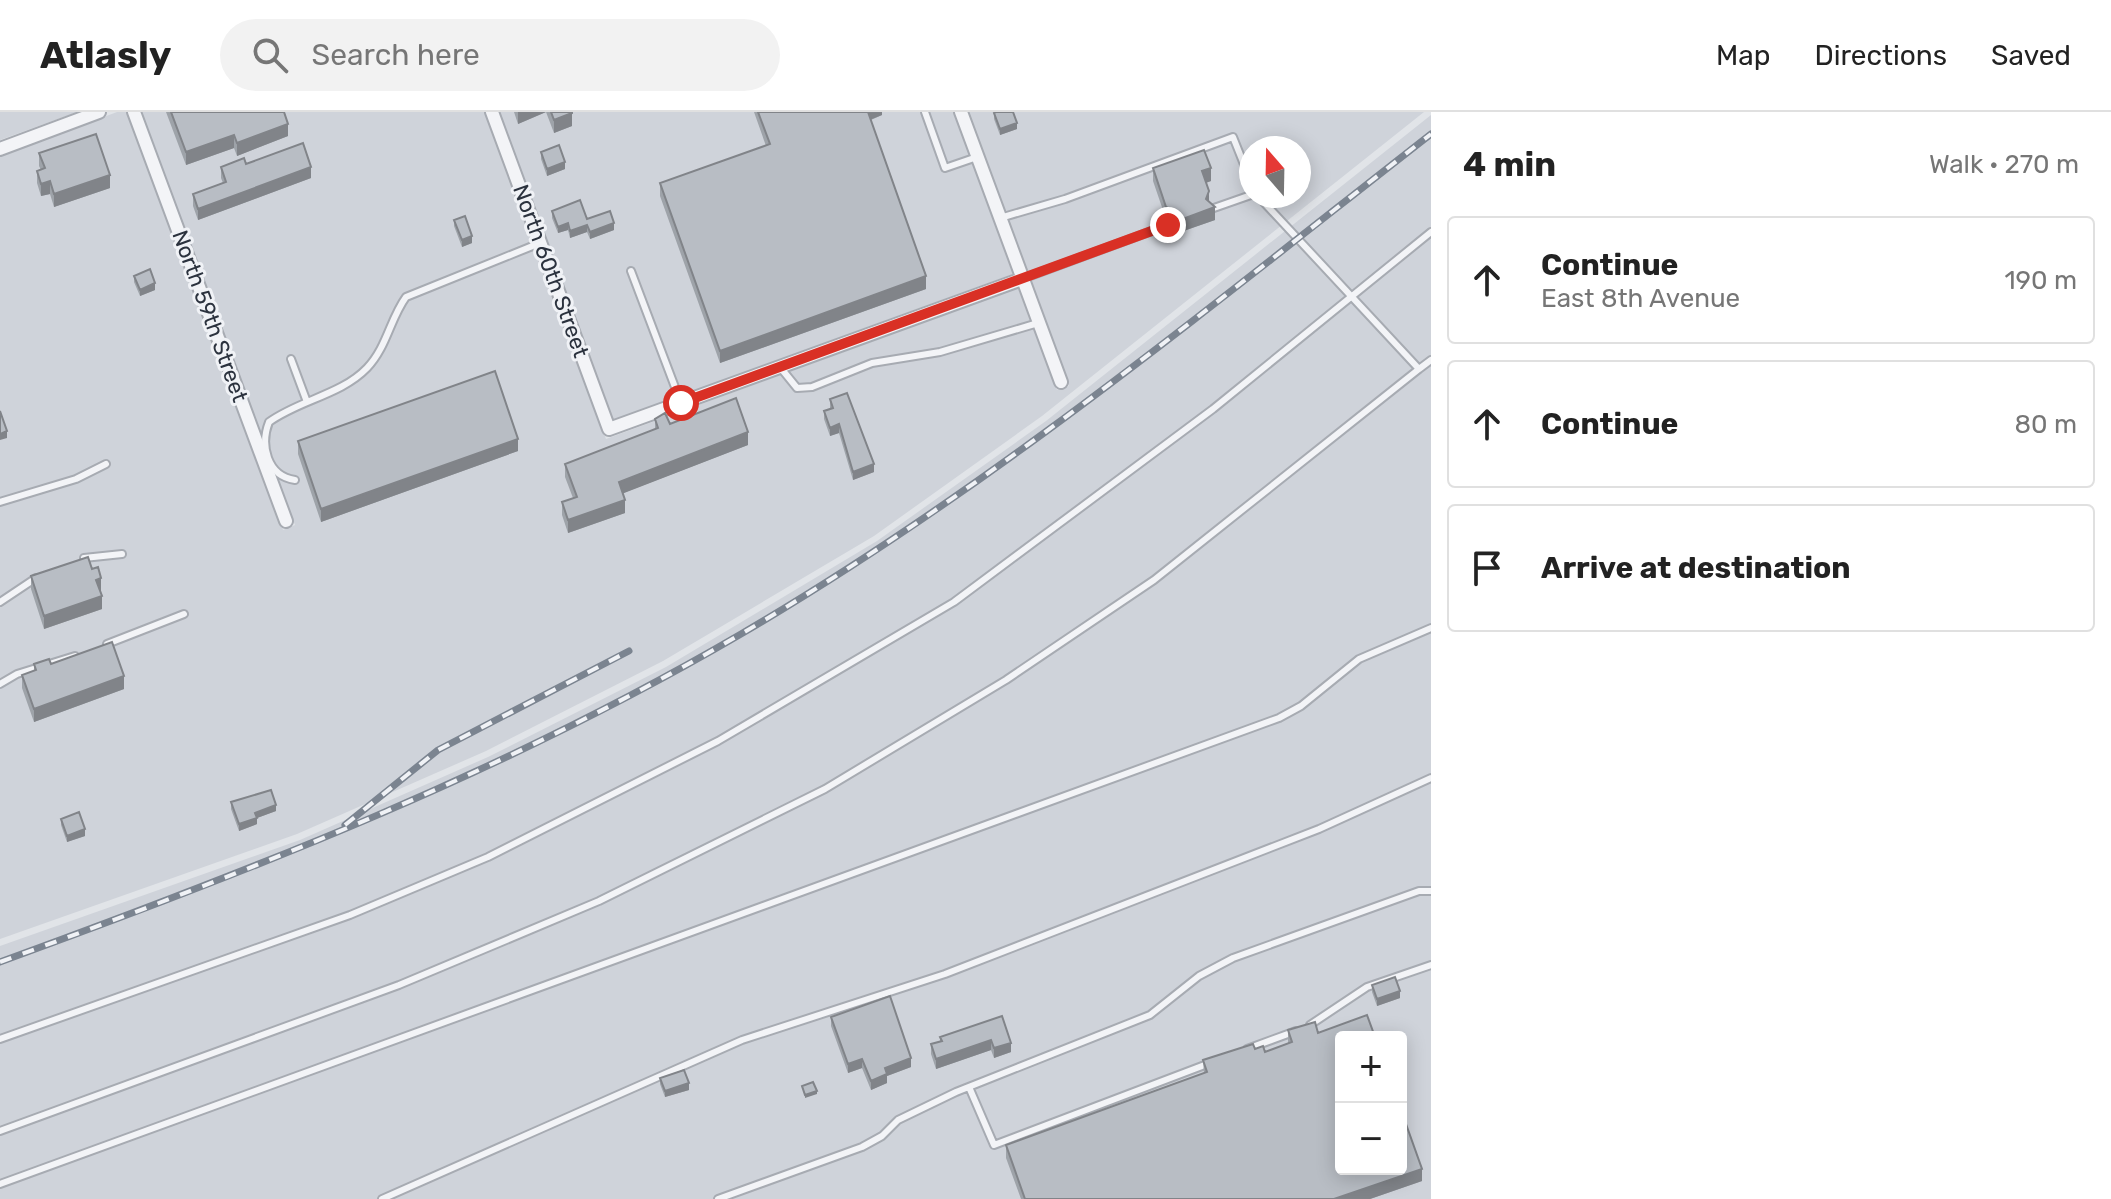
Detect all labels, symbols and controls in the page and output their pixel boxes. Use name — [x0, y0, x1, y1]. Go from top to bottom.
search box — [220, 19, 780, 91]
text: Atlasly — [40, 32, 172, 78]
icon: search — [248, 33, 292, 77]
text: Search here — [312, 37, 480, 73]
text: Map — [1716, 39, 1770, 72]
text: Directions — [1814, 39, 1947, 72]
text: Saved — [1991, 39, 2071, 72]
north arrow — [1239, 136, 1311, 208]
text: 4 min — [1463, 144, 1556, 185]
text: Walk · 270 m — [1929, 149, 2079, 180]
street label: North 60th Street — [507, 181, 595, 361]
route end — [1150, 207, 1186, 243]
street label: North 59th Street — [166, 226, 254, 406]
text: Continue — [1541, 247, 1678, 283]
icon: ahead — [1465, 258, 1509, 302]
text: 190 m — [2004, 265, 2077, 296]
text: East 8th Avenue — [1541, 283, 1740, 314]
route start — [663, 385, 699, 421]
icon: ahead — [1465, 402, 1509, 446]
text: Continue — [1541, 406, 1678, 442]
text: 80 m — [2014, 409, 2077, 440]
icon: arrive — [1465, 546, 1509, 590]
text: Arrive at destination — [1541, 550, 1851, 586]
map controls — [1335, 1031, 1407, 1175]
button: + — [1335, 1031, 1407, 1103]
button: − — [1335, 1103, 1407, 1175]

